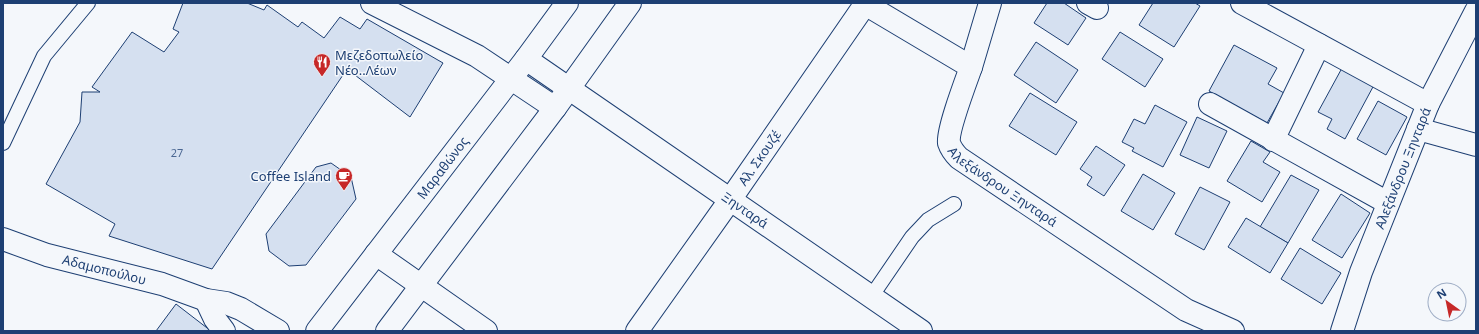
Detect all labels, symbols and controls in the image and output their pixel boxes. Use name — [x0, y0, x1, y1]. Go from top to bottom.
place label: Μεζεδοπωλείο Νέο..Λέων — [335, 46, 424, 79]
restaurant icon: Μεζεδοπωλείο Νέο..Λέων — [312, 52, 332, 77]
street label: Αλεξάνδρου Ξηνταρά — [1370, 105, 1435, 231]
street label: Αλ. Σκουζέ — [734, 126, 785, 189]
street label: Μαραθώνος — [413, 133, 472, 203]
street label: Αλεξάνδρου Ξηνταρά — [944, 143, 1061, 230]
house number: 27 — [171, 145, 183, 160]
cafe icon: Coffee Island — [334, 166, 354, 191]
place label: Coffee Island — [251, 167, 331, 185]
street label: Ξηνταρά — [718, 187, 772, 232]
street label: Αδαμοπούλου — [61, 250, 148, 289]
north arrow — [1427, 282, 1467, 322]
text: N — [1433, 284, 1449, 302]

